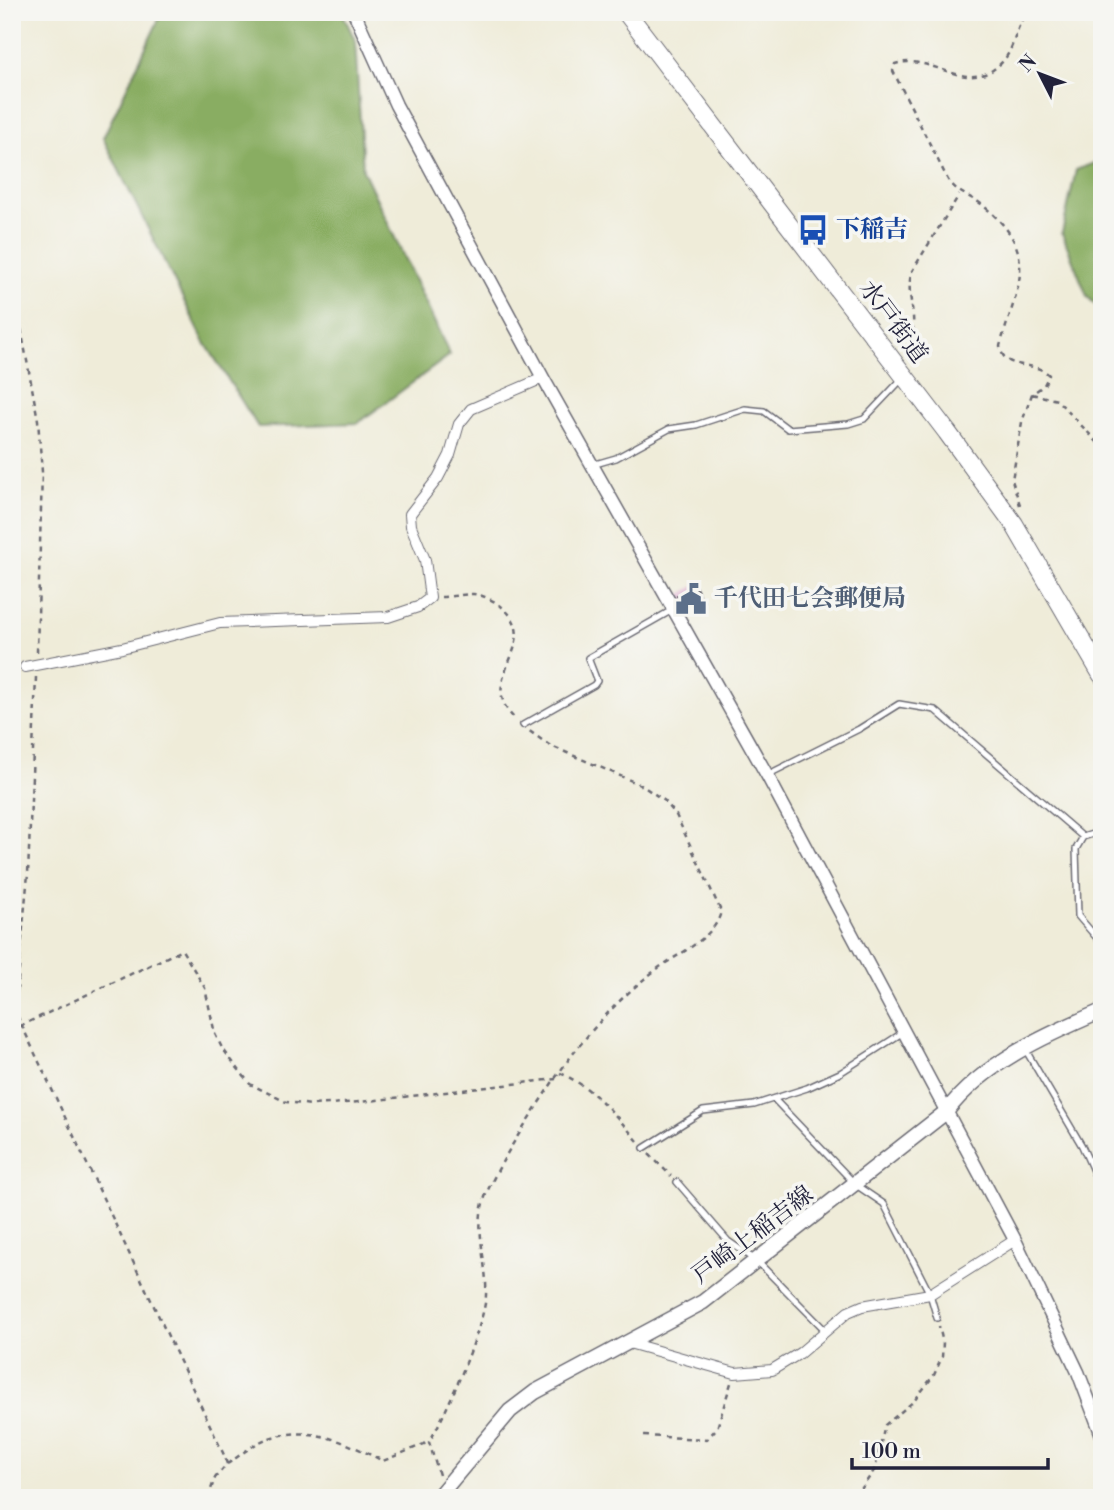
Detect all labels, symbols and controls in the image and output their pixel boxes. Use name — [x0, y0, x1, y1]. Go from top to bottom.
north arrow — [1006, 38, 1076, 108]
text: N — [1014, 50, 1042, 77]
bus stop icon: 下稲吉 — [796, 213, 830, 247]
place label: 下稲吉 — [836, 215, 908, 245]
street label: 水戸街道 — [852, 275, 934, 369]
public building icon: 千代田七会郵便局 — [674, 582, 708, 616]
place label: 千代田七会郵便局 — [714, 584, 906, 614]
street label: 戸崎上稲吉線 — [686, 1180, 820, 1290]
scale bar — [852, 1426, 1048, 1470]
text: 100 m — [862, 1439, 921, 1465]

